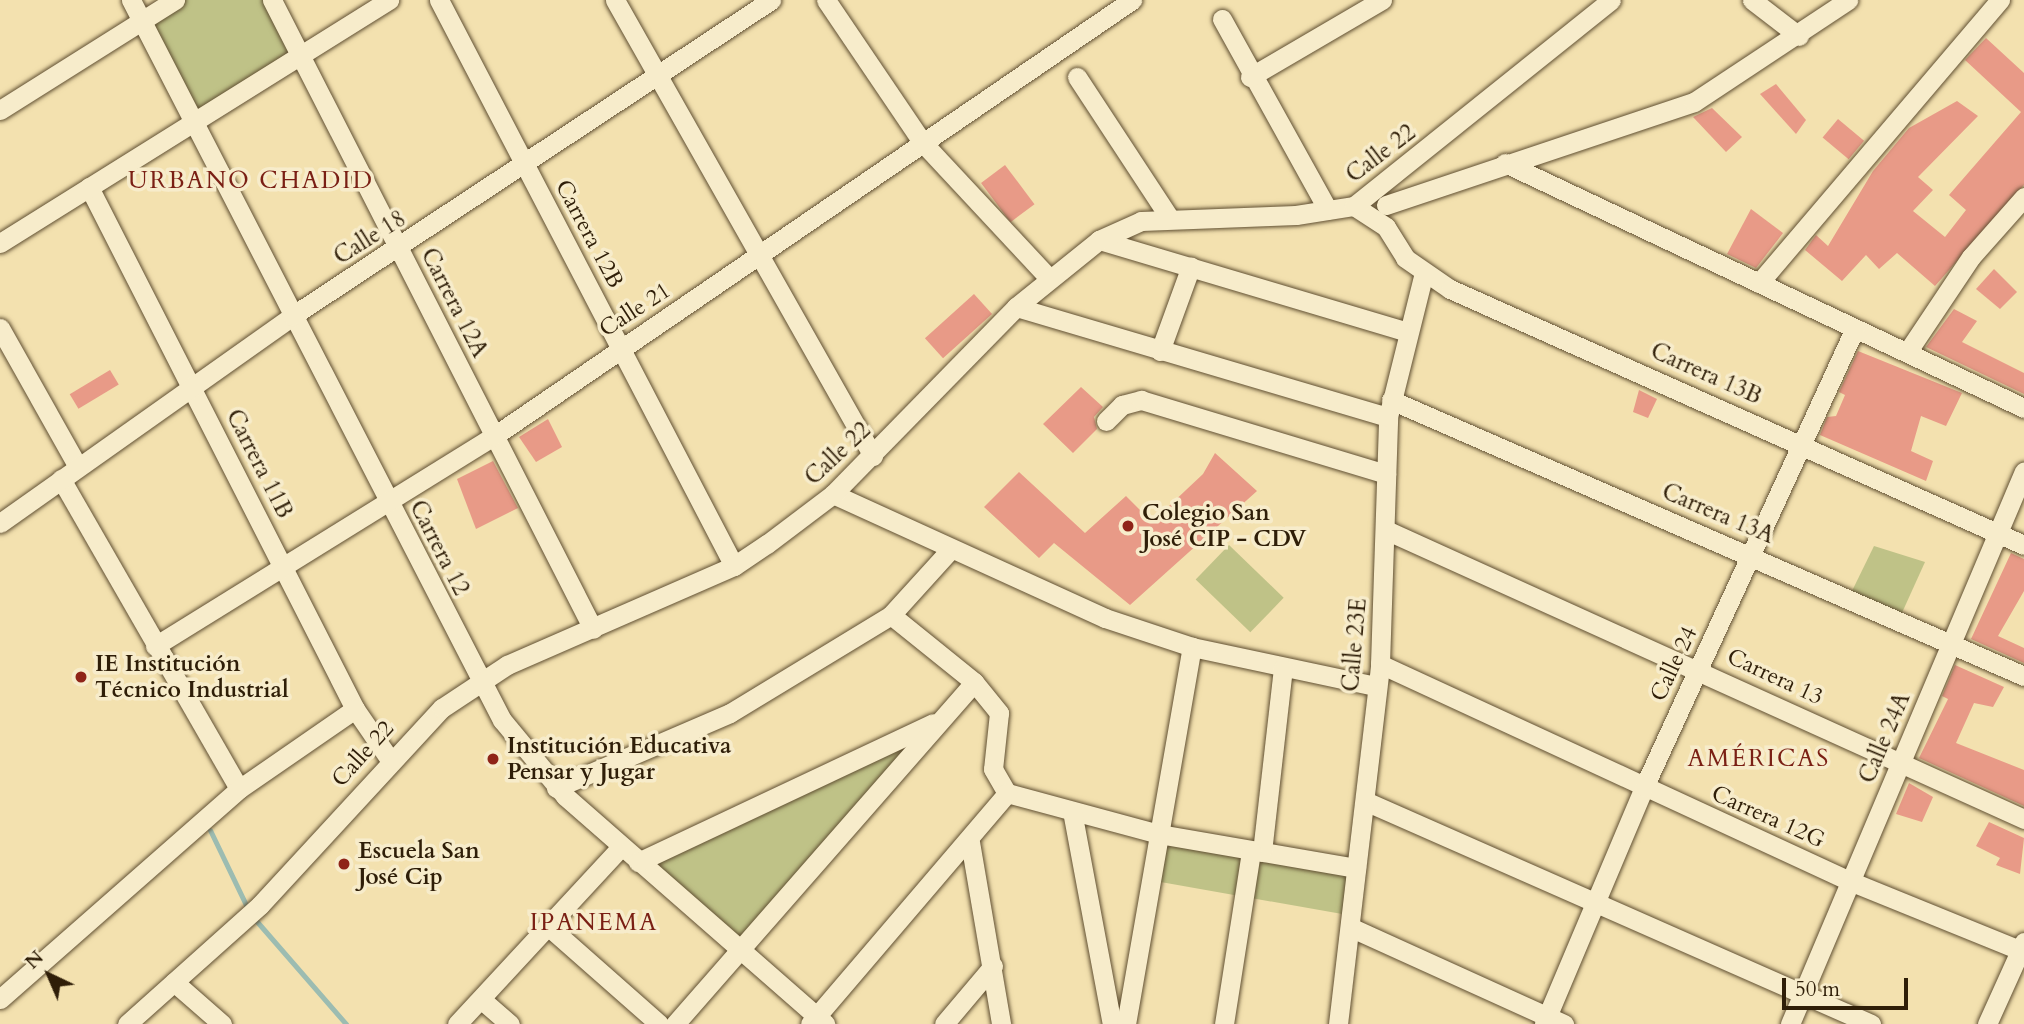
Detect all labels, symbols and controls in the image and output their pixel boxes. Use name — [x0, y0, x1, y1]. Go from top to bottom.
street label: Calle 22 — [1341, 119, 1421, 189]
district label: URBANO CHADID — [130, 167, 372, 195]
street label: Carrera 12B — [549, 175, 629, 293]
street label: Calle 18 — [329, 205, 411, 271]
street label: Carrera 12A — [415, 244, 493, 362]
street label: Calle 21 — [594, 277, 676, 343]
street label: Carrera 13B — [1646, 337, 1766, 411]
street label: Carrera 11B — [220, 405, 298, 523]
street label: Calle 22 — [800, 417, 876, 491]
street label: Carrera 13A — [1658, 478, 1778, 550]
street label: Carrera 12 — [403, 496, 475, 600]
place label: Colegio San José CIP - CDV — [1142, 499, 1306, 553]
marker: Colegio San José CIP - CDV — [1120, 518, 1136, 534]
street label: Calle 23E — [1337, 597, 1373, 693]
street label: Calle 24 — [1645, 622, 1703, 706]
street label: Carrera 13 — [1723, 643, 1827, 711]
place label: IE Institución Técnico Industrial — [95, 650, 289, 704]
marker: IE Institución Técnico Industrial — [73, 669, 89, 685]
street label: Calle 24A — [1854, 689, 1916, 787]
street label: Calle 22 — [326, 715, 400, 793]
place label: Institución Educativa Pensar y Jugar — [507, 732, 731, 786]
district label: AMÉRICAS — [1689, 745, 1829, 773]
marker: Institución Educativa Pensar y Jugar — [485, 751, 501, 767]
street label: Carrera 12G — [1707, 780, 1829, 854]
place label: Escuela San José Cip — [358, 837, 480, 891]
marker: Escuela San José Cip — [336, 856, 352, 872]
district label: IPANEMA — [531, 909, 657, 937]
north arrow — [14, 940, 84, 1010]
text: N — [19, 945, 49, 975]
scale bar — [1786, 964, 1912, 1008]
text: 50 m — [1795, 975, 1840, 1004]

